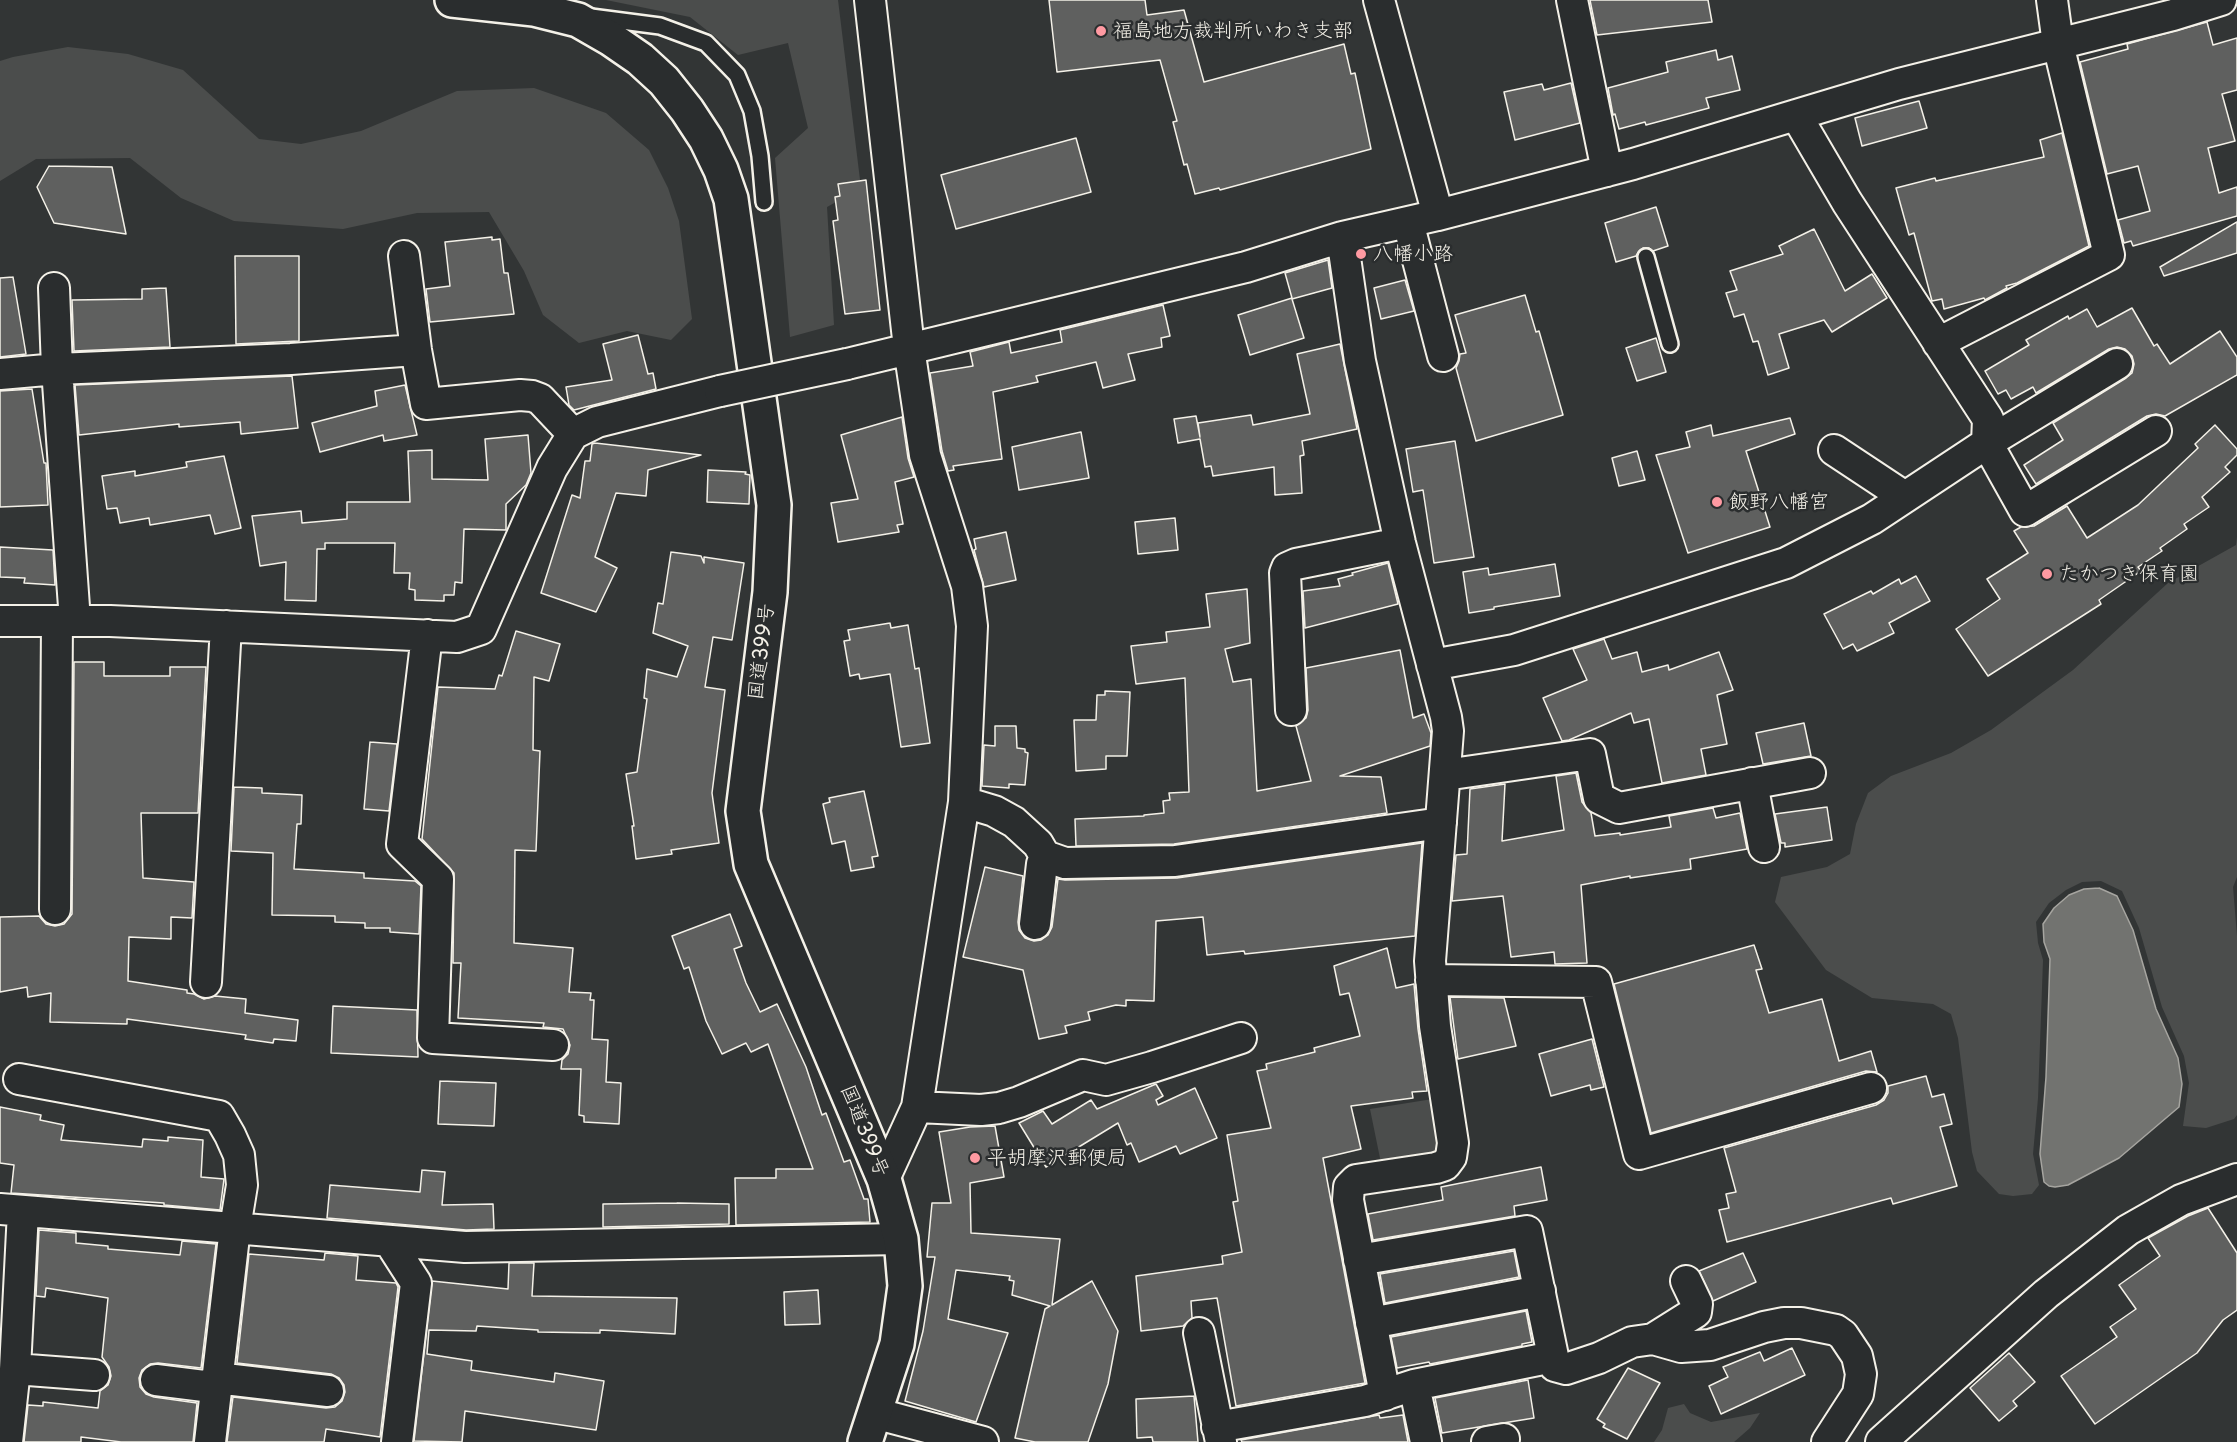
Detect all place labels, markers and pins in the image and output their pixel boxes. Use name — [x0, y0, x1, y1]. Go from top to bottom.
place label: 福島地方裁判所いわき支部 — [1113, 19, 1353, 43]
marker: 福島地方裁判所いわき支部 — [1094, 24, 1108, 38]
place label: 八幡小路 — [1373, 242, 1453, 266]
marker: 八幡小路 — [1354, 247, 1368, 261]
place label: 飯野八幡宮 — [1729, 490, 1829, 514]
marker: 飯野八幡宮 — [1710, 495, 1724, 509]
place label: たかつき保育園 — [2059, 562, 2199, 586]
marker: たかつき保育園 — [2040, 567, 2054, 581]
place label: 平胡摩沢郵便局 — [987, 1146, 1127, 1170]
marker: 平胡摩沢郵便局 — [968, 1151, 982, 1165]

